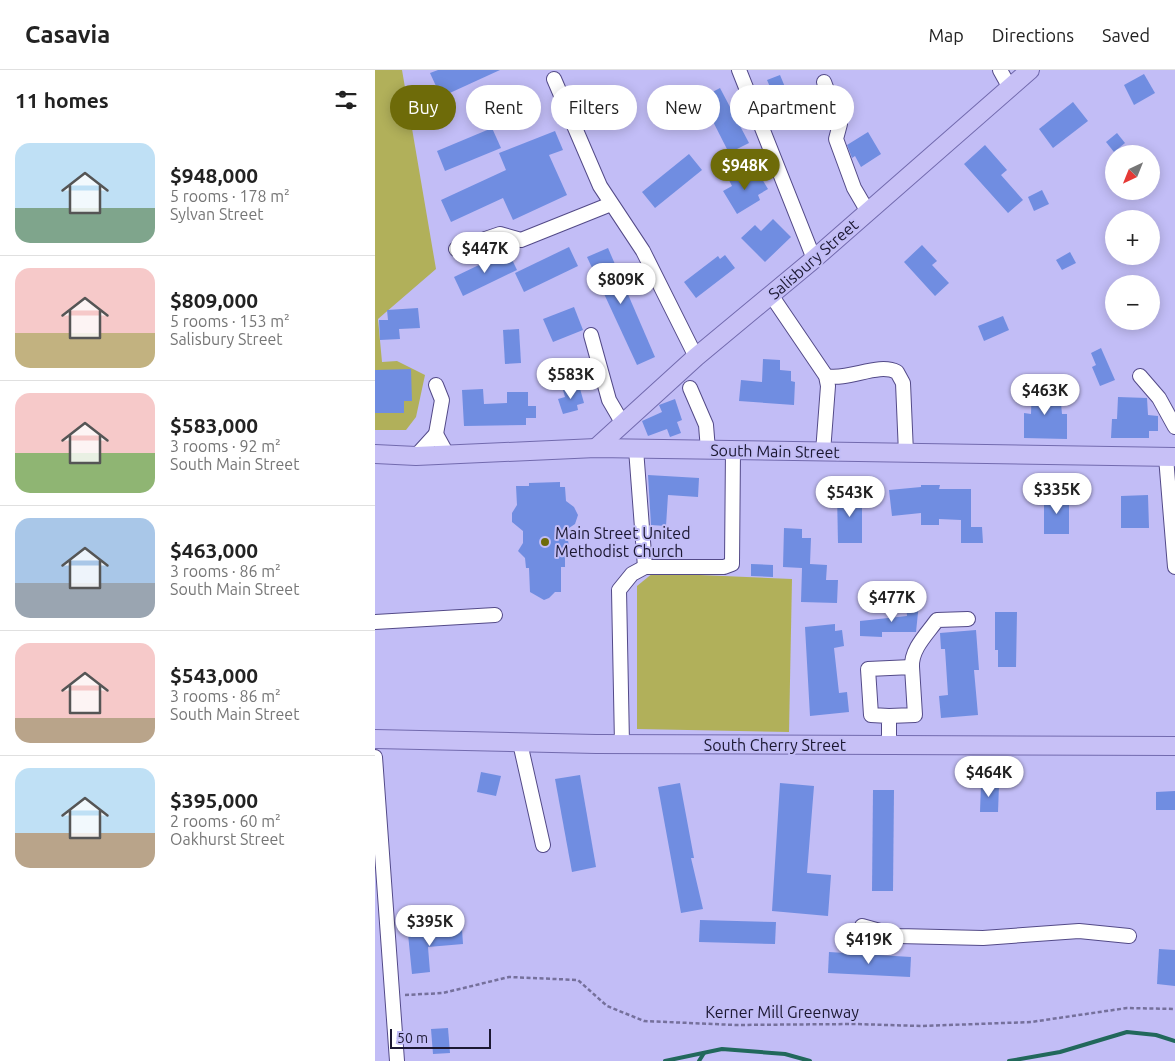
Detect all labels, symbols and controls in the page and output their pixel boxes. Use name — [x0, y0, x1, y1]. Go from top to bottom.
text: Casavia — [25, 21, 110, 48]
text: Map — [928, 25, 964, 45]
text: Directions — [992, 25, 1074, 45]
text: Saved — [1102, 25, 1150, 45]
chip: Buy — [390, 85, 456, 130]
chip: Rent — [466, 85, 541, 130]
chip: Filters — [551, 85, 637, 130]
chip: New — [647, 85, 720, 130]
chip: Apartment — [730, 85, 854, 130]
icon: filters — [332, 86, 360, 114]
text: 11 homes — [15, 88, 109, 112]
north arrow — [1105, 145, 1160, 200]
map controls — [1105, 145, 1160, 330]
pin: $948K — [710, 148, 780, 191]
text: $948K — [722, 156, 768, 174]
icon: home — [55, 163, 115, 223]
text: $948,000 — [170, 163, 258, 187]
text: 5 rooms · 178 m² — [170, 187, 290, 205]
text: Sylvan Street — [170, 205, 264, 223]
button: + — [1105, 210, 1160, 265]
street label: Salisbury Street — [765, 215, 862, 303]
pin: $447K — [450, 232, 520, 274]
text: $447K — [462, 239, 508, 257]
pin: $809K — [586, 262, 656, 305]
text: $809K — [598, 270, 644, 288]
button: − — [1105, 275, 1160, 330]
icon: home — [55, 288, 115, 348]
text: $809,000 — [170, 288, 258, 312]
text: 5 rooms · 153 m² — [170, 312, 290, 330]
text: Salisbury Street — [170, 330, 283, 348]
pin: $583K — [536, 358, 606, 400]
text: $583K — [548, 365, 594, 383]
pin: $463K — [1010, 374, 1080, 416]
text: $463K — [1022, 381, 1068, 399]
icon: home — [55, 413, 115, 473]
text: $583,000 — [170, 413, 258, 437]
text: 3 rooms · 92 m² — [170, 437, 281, 455]
street label: South Main Street — [710, 441, 841, 461]
text: South Main Street — [170, 455, 299, 473]
pin: $335K — [1022, 472, 1092, 515]
pin: $543K — [815, 476, 885, 518]
text: $335K — [1034, 480, 1080, 498]
text: $543K — [827, 483, 873, 501]
place label: Main Street United Methodist Church — [555, 524, 691, 560]
marker: Main Street United Methodist Church — [539, 536, 551, 548]
icon: home — [55, 538, 115, 598]
text: $463,000 — [170, 538, 258, 562]
text: 3 rooms · 86 m² — [170, 562, 281, 580]
text: South Main Street — [170, 580, 299, 598]
pin: $477K — [857, 580, 927, 623]
text: $477K — [869, 588, 915, 606]
icon: home — [55, 663, 115, 723]
text: $543,000 — [170, 663, 258, 687]
text: 3 rooms · 86 m² — [170, 687, 281, 705]
text: South Main Street — [170, 705, 299, 723]
street label: South Cherry Street — [704, 736, 847, 754]
pin: $464K — [954, 756, 1024, 798]
text: $464K — [966, 763, 1012, 781]
icon: home — [55, 788, 115, 848]
text: $395,000 — [170, 788, 258, 812]
text: 2 rooms · 60 m² — [170, 812, 281, 830]
text: Oakhurst Street — [170, 830, 285, 848]
pin: $395K — [395, 904, 465, 947]
text: $395K — [407, 912, 453, 930]
pin: $419K — [834, 922, 904, 965]
text: $419K — [846, 930, 892, 948]
street label: Kerner Mill Greenway — [705, 1003, 859, 1021]
scale bar — [390, 1026, 491, 1049]
text: 50 m — [397, 1030, 428, 1046]

